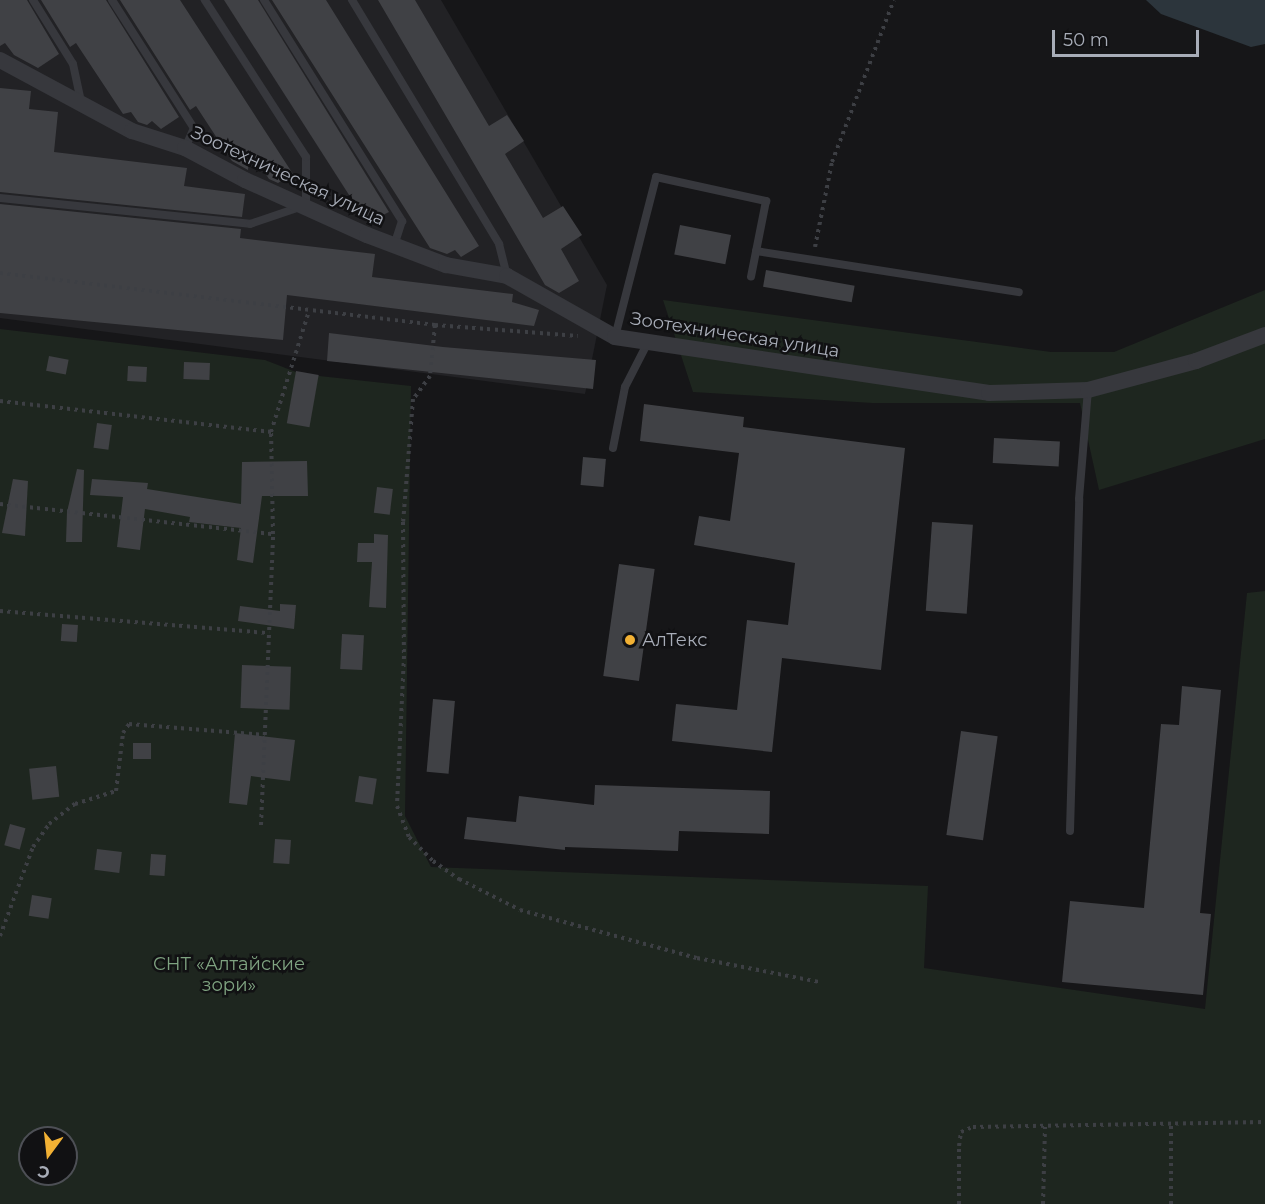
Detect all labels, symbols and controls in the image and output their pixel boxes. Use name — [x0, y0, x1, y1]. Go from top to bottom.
scale bar — [1055, 18, 1202, 56]
text: 50 m — [1063, 29, 1109, 51]
street label: Зоотехническая улица — [188, 122, 388, 230]
street label: Зоотехническая улица — [629, 308, 841, 362]
place label: АлТекс — [642, 629, 707, 651]
marker: АлТекс — [623, 633, 637, 647]
park label: СНТ «Алтайские зори» — [153, 954, 305, 996]
north arrow — [18, 1126, 78, 1186]
text: С — [36, 1161, 52, 1183]

